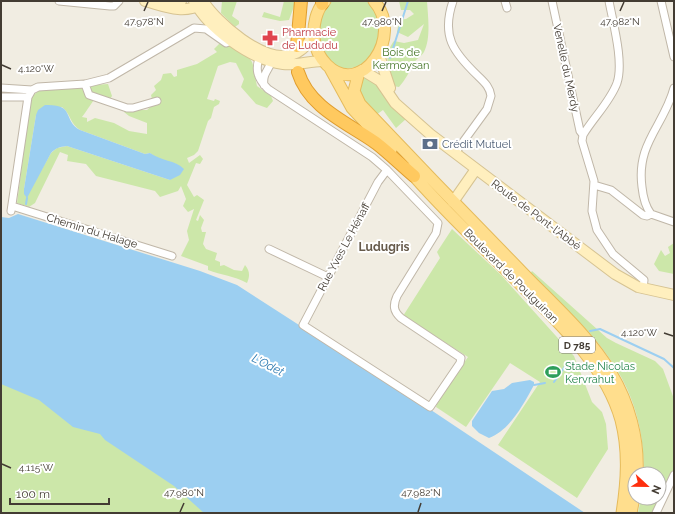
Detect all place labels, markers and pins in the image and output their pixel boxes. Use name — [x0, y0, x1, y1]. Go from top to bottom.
place label: Pharmacie de Lududu — [282, 26, 338, 52]
pharmacy icon: Pharmacie de Lududu — [261, 29, 279, 47]
bank icon: Crédit Mutuel — [421, 135, 439, 153]
place label: Crédit Mutuel — [442, 138, 511, 151]
place label: Stade Nicolas Kervrahut — [565, 360, 635, 386]
sports icon: Stade Nicolas Kervrahut — [544, 363, 562, 381]

